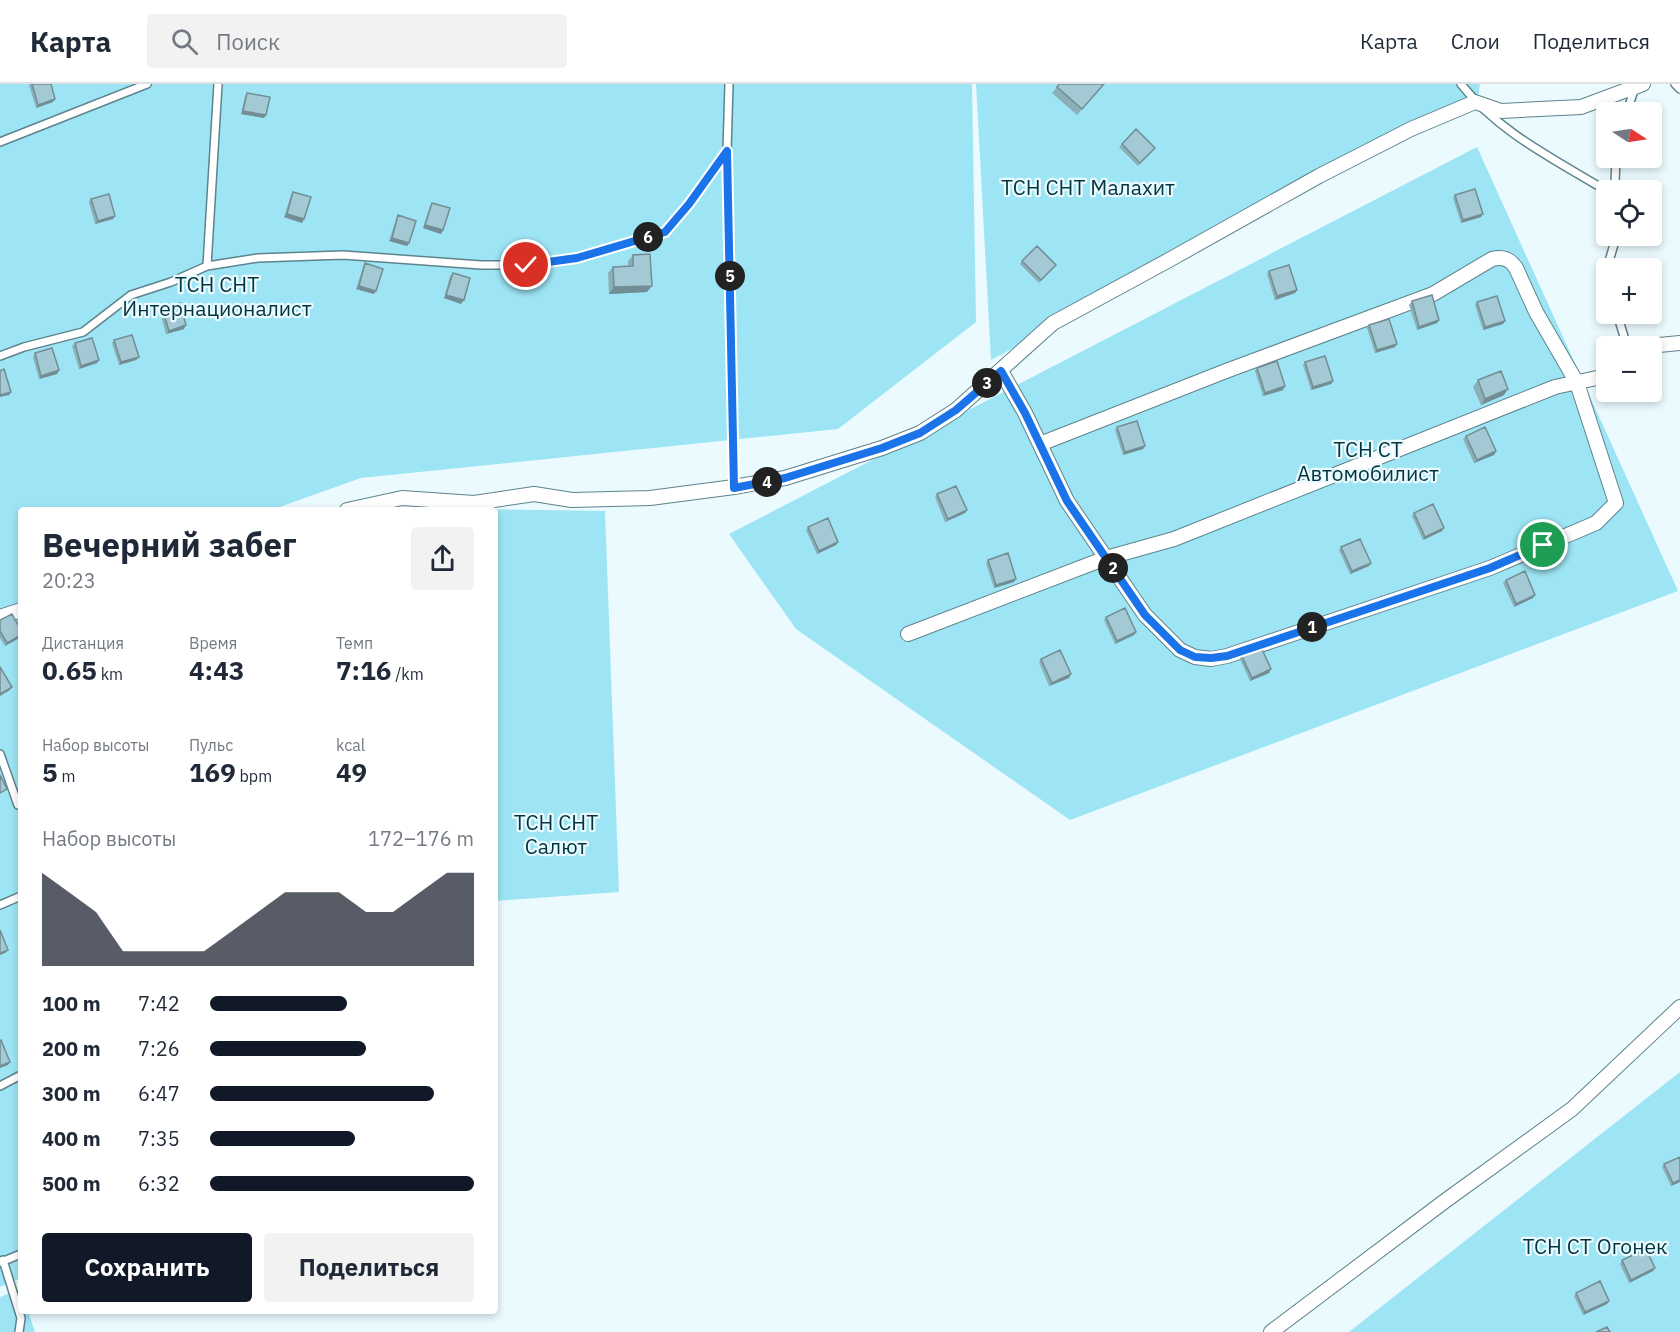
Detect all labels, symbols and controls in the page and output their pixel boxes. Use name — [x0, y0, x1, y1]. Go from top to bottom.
search box — [147, 14, 567, 68]
text: Карта — [30, 23, 111, 60]
icon: search — [168, 25, 201, 58]
text: Поиск — [216, 27, 280, 56]
text: Карта — [1360, 27, 1418, 55]
text: Слои — [1451, 27, 1500, 55]
text: Поделиться — [1533, 27, 1650, 55]
north arrow — [1596, 102, 1662, 168]
map controls — [1596, 102, 1662, 402]
park label: ТСН СНТ Малахит — [1001, 173, 1175, 201]
button: locate — [1596, 180, 1662, 246]
pin: 6 — [633, 222, 663, 252]
text: 6 — [643, 227, 653, 247]
pin — [500, 239, 551, 290]
icon: check — [509, 248, 542, 281]
button: + — [1596, 258, 1662, 324]
pin: 5 — [715, 261, 745, 291]
text: 5 — [725, 266, 735, 286]
park label: ТСН СНТ Интернационалист — [122, 270, 312, 322]
button: − — [1596, 336, 1662, 402]
pin: 3 — [972, 368, 1002, 398]
text: 3 — [982, 373, 992, 393]
park label: ТСН СТ Автомобилист — [1297, 435, 1439, 487]
pin: 4 — [752, 467, 782, 497]
text: 4 — [762, 472, 772, 492]
pin — [1517, 519, 1568, 570]
text: Вечерний забег — [42, 523, 297, 566]
button: share — [411, 527, 474, 590]
icon: arrive — [1526, 528, 1559, 561]
pin: 2 — [1098, 553, 1128, 583]
text: 2 — [1108, 558, 1118, 578]
text: 20:23 — [42, 567, 96, 594]
pin: 1 — [1297, 612, 1327, 642]
text: 1 — [1307, 617, 1317, 637]
text: Дистанция — [42, 633, 124, 653]
text: Время — [189, 633, 237, 653]
text: Темп — [336, 633, 373, 653]
text: 0.65 — [42, 653, 97, 687]
text: 4:43 — [189, 653, 244, 687]
text: 7:16 — [336, 653, 391, 687]
text: km — [97, 664, 123, 684]
text: /km — [391, 664, 424, 684]
text: Набор высоты — [42, 735, 149, 755]
text: Пульс — [189, 735, 233, 755]
text: kcal — [336, 735, 365, 755]
text: 5 — [42, 755, 58, 789]
text: 169 — [189, 755, 236, 789]
text: 49 — [336, 755, 367, 789]
text: m — [58, 766, 75, 786]
text: bpm — [236, 766, 272, 786]
park label: ТСН СНТ Салют — [514, 808, 598, 860]
text: Набор высоты — [42, 825, 176, 852]
text: 172–176 m — [368, 825, 474, 852]
text: 100 m — [42, 990, 101, 1017]
text: 7:42 — [138, 990, 180, 1017]
text: 200 m — [42, 1035, 101, 1062]
text: 7:26 — [138, 1035, 180, 1062]
text: 300 m — [42, 1080, 101, 1107]
text: 6:47 — [138, 1080, 180, 1107]
text: 400 m — [42, 1125, 101, 1152]
text: 7:35 — [138, 1125, 180, 1152]
text: 500 m — [42, 1170, 101, 1197]
text: 6:32 — [138, 1170, 180, 1197]
park label: ТСН СТ Огонек — [1522, 1232, 1668, 1260]
button: Сохранить — [42, 1233, 252, 1302]
button: Поделиться — [264, 1233, 474, 1302]

